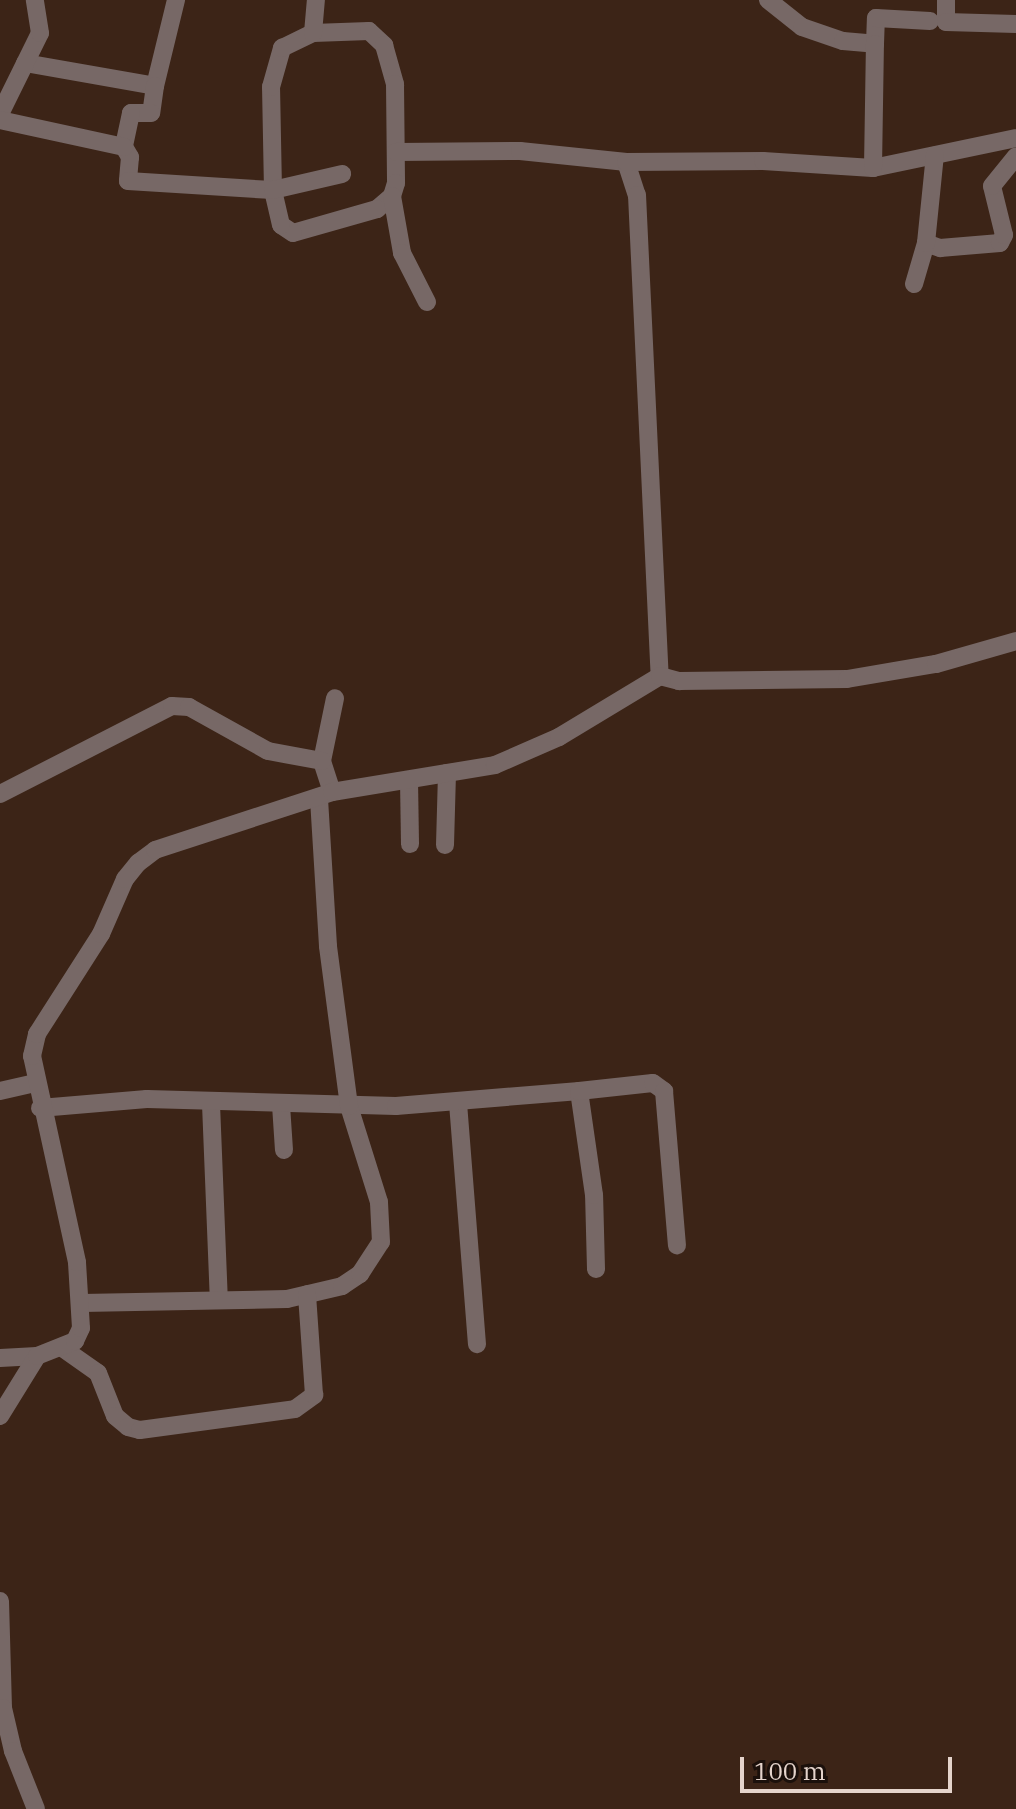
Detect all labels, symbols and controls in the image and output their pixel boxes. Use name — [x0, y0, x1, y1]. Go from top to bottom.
scale bar — [744, 1741, 956, 1791]
text: 100 m — [754, 1755, 826, 1787]

